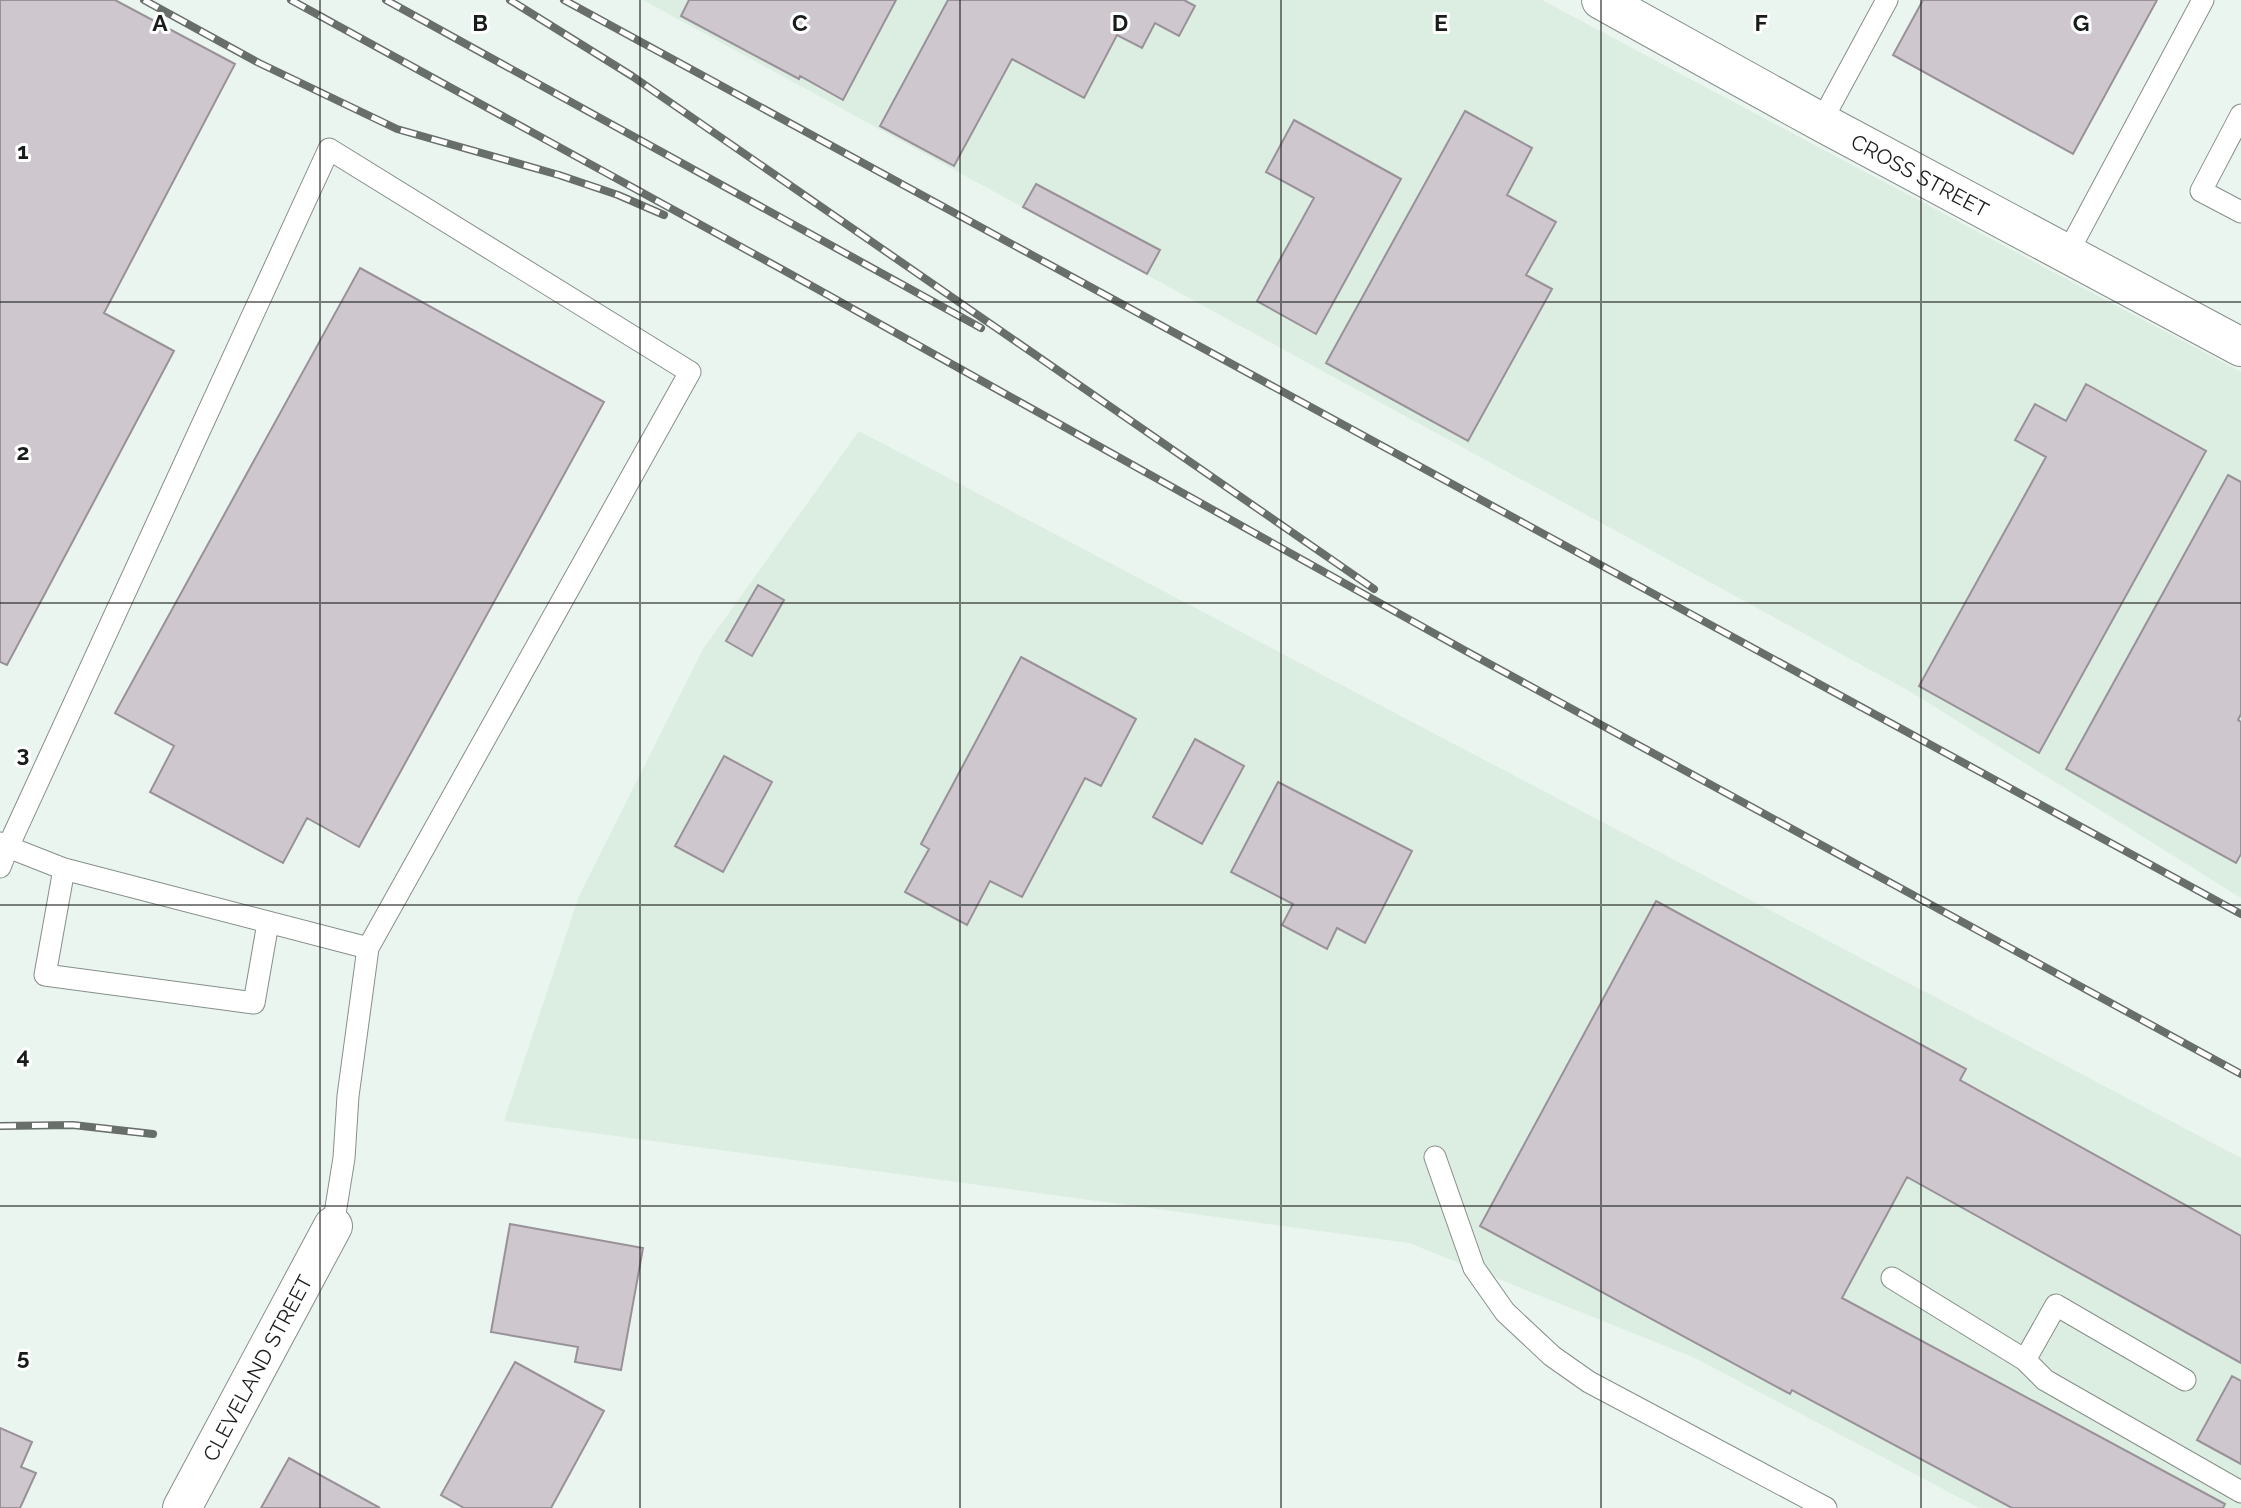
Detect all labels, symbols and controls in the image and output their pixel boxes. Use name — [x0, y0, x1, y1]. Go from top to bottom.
text: A — [152, 9, 168, 36]
text: B — [472, 9, 488, 36]
text: C — [792, 9, 808, 36]
text: D — [1112, 9, 1128, 36]
text: E — [1434, 9, 1448, 36]
text: F — [1754, 9, 1768, 36]
text: G — [2073, 9, 2089, 36]
street label: CROSS STREET — [1847, 128, 1993, 222]
text: 1 — [17, 137, 29, 164]
text: 2 — [17, 438, 29, 465]
text: 3 — [17, 740, 29, 767]
text: 4 — [16, 1042, 30, 1069]
street label: CLEVELAND STREET — [197, 1270, 317, 1465]
text: 5 — [17, 1343, 30, 1370]

